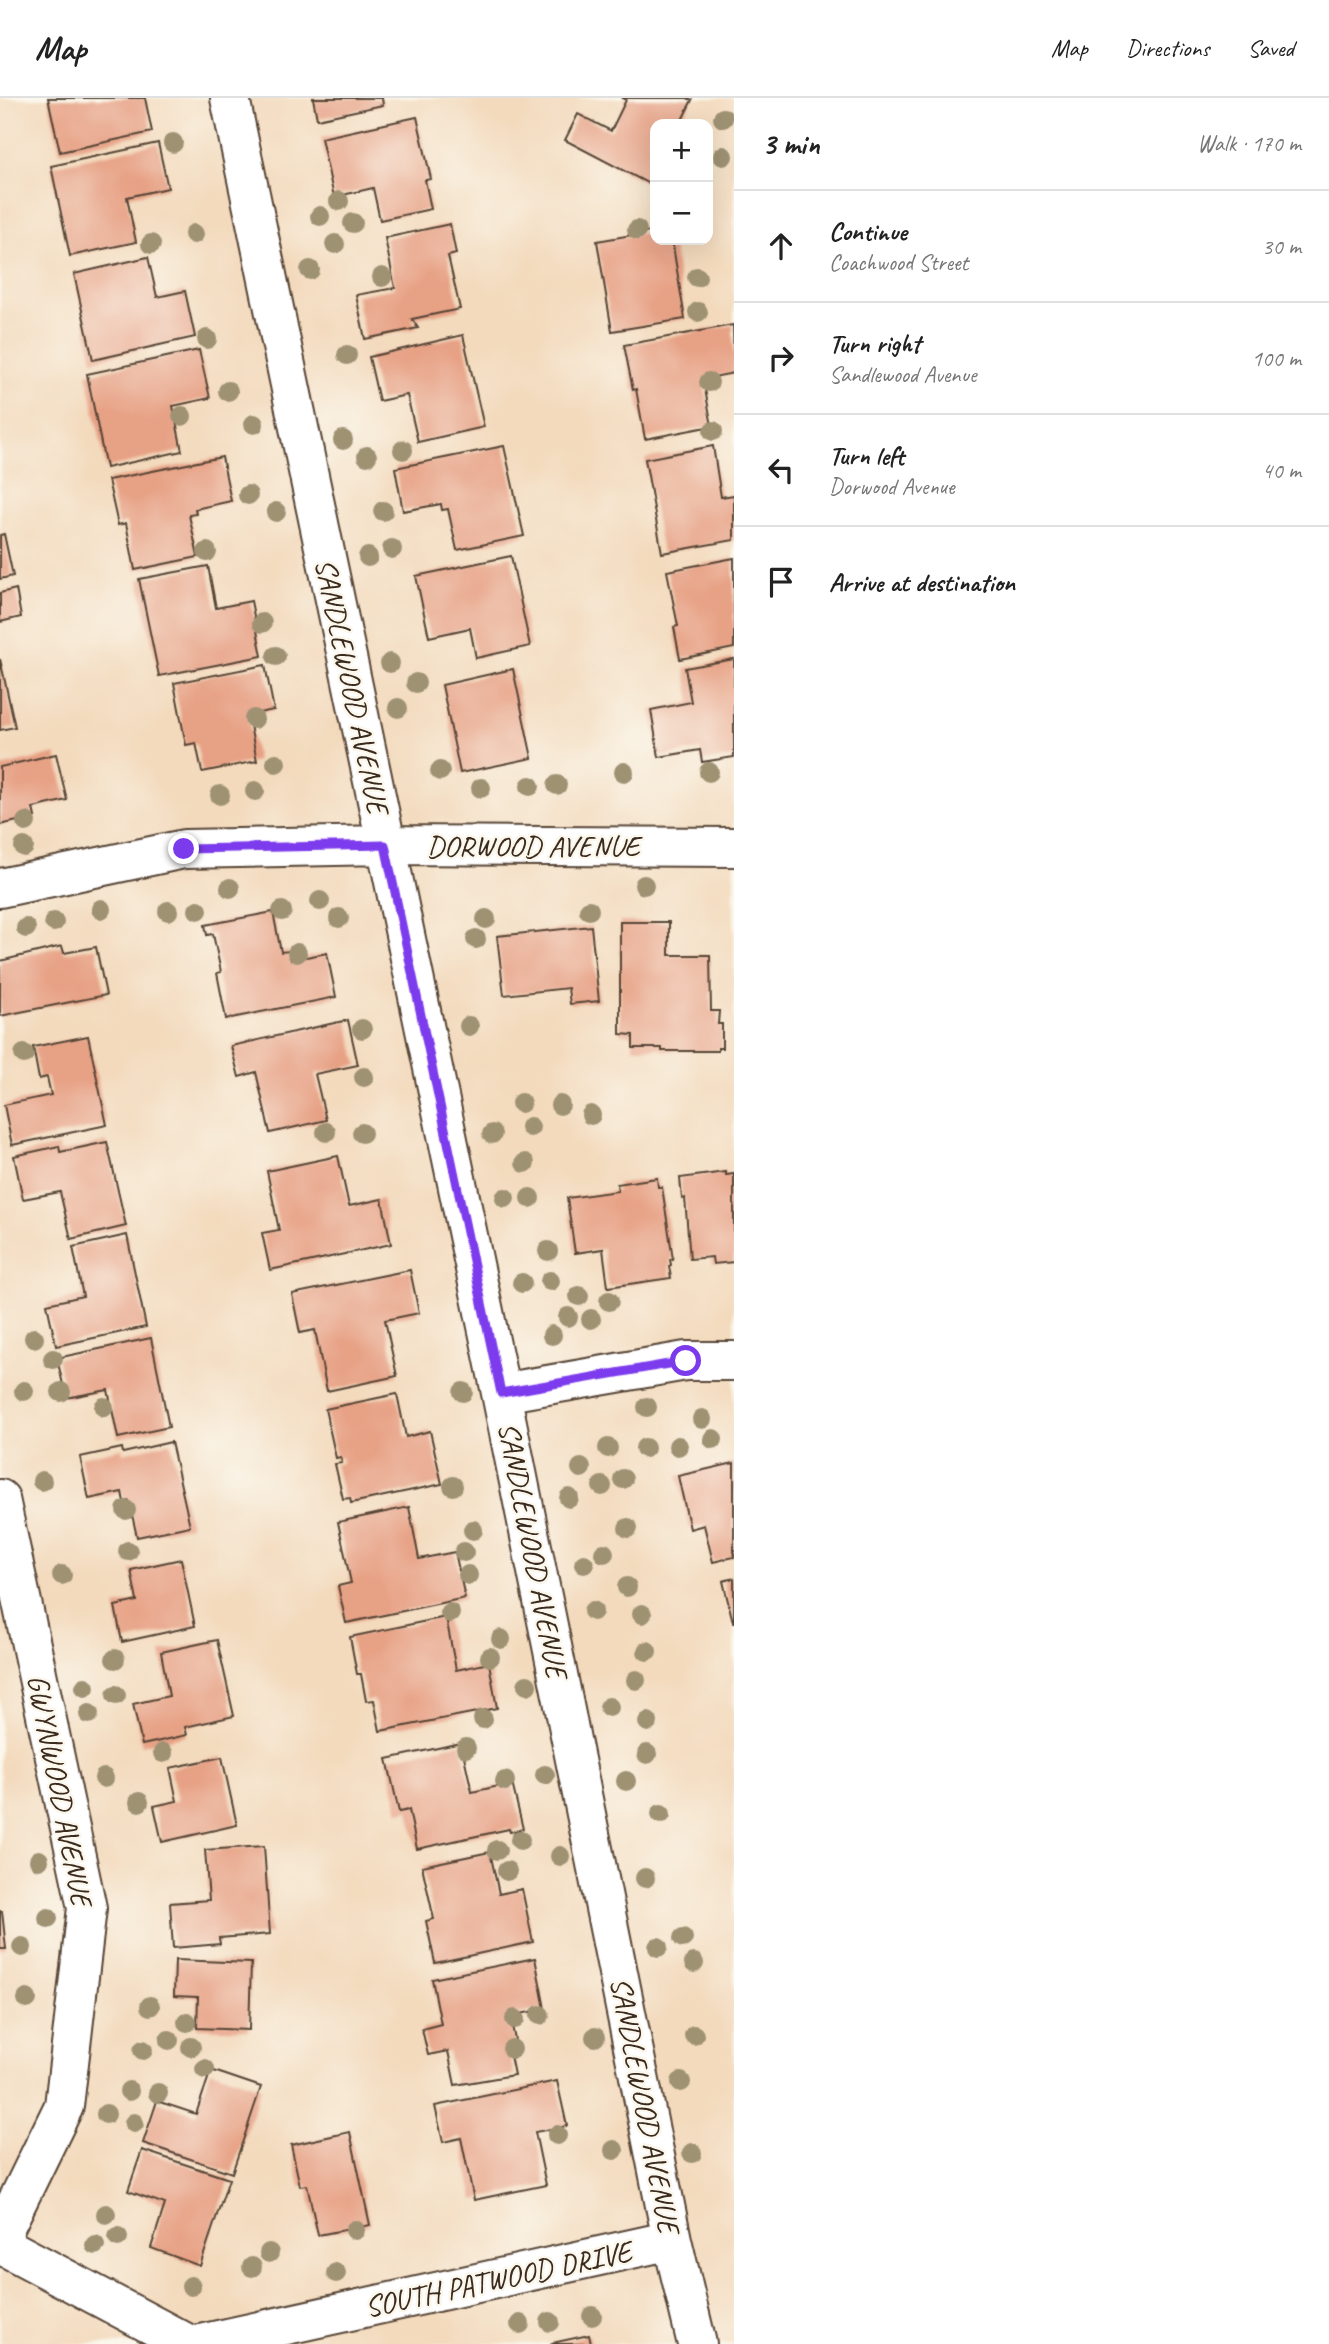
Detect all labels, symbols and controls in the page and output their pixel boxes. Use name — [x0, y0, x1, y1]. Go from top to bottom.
text: Map — [35, 27, 86, 69]
text: Map — [1051, 33, 1088, 63]
text: Directions — [1126, 33, 1209, 63]
text: Saved — [1247, 33, 1294, 63]
map controls — [650, 119, 713, 245]
button: + — [650, 119, 713, 182]
text: 3 min — [762, 125, 819, 163]
text: Walk · 170 m — [1197, 129, 1301, 158]
button: − — [650, 182, 713, 245]
text: Continue — [829, 215, 907, 248]
icon: ahead — [762, 227, 800, 265]
text: 30 m — [1262, 232, 1301, 261]
text: Coachwood Street — [829, 248, 968, 277]
text: Turn right — [829, 327, 920, 360]
icon: right — [762, 339, 800, 377]
text: 100 m — [1252, 344, 1301, 373]
text: Sandlewood Avenue — [829, 360, 976, 389]
text: Turn left — [829, 439, 904, 472]
icon: left — [762, 451, 800, 489]
text: 40 m — [1262, 456, 1301, 485]
text: Dorwood Avenue — [829, 472, 955, 501]
street label: SANDLEWOOD AVENUE — [306, 555, 398, 820]
icon: arrive — [762, 563, 800, 601]
text: Arrive at destination — [829, 566, 1015, 599]
street label: DORWOOD AVENUE — [426, 827, 644, 865]
route end — [168, 833, 199, 864]
route start — [670, 1345, 701, 1376]
street label: SANDLEWOOD AVENUE — [490, 1419, 577, 1685]
street label: GWYNWOOD AVENUE — [19, 1671, 102, 1912]
street label: SANDLEWOOD AVENUE — [602, 1974, 689, 2240]
street label: SOUTH PATWOOD DRIVE — [361, 2231, 639, 2326]

